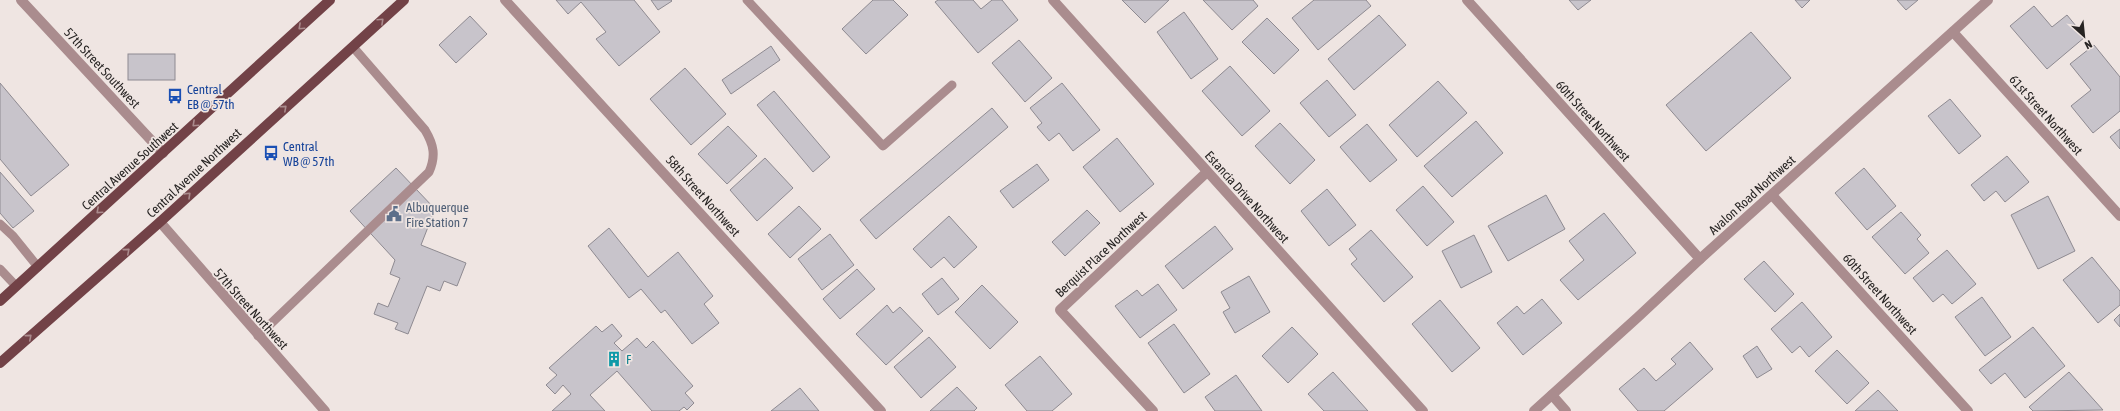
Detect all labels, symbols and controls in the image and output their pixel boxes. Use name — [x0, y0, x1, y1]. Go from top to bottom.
north arrow — [2064, 16, 2104, 56]
one-way arrow — [376, 18, 384, 26]
one-way arrow — [298, 22, 306, 29]
street label: 57th Street Southwest — [61, 25, 143, 111]
text: N — [2083, 38, 2094, 52]
street label: 61st Street Northwest — [2006, 72, 2086, 158]
street label: 60th Street Northwest — [1553, 77, 1633, 165]
place label: Central EB @ 57th — [187, 82, 235, 112]
bus stop icon: Central EB @ 57th — [166, 87, 184, 105]
one-way arrow — [280, 106, 287, 113]
street label: Central Avenue Southwest — [79, 119, 181, 213]
one-way arrow — [192, 119, 200, 127]
street label: Central Avenue Northwest — [144, 125, 245, 221]
place label: Central WB @ 57th — [283, 139, 335, 169]
bus stop icon: Central WB @ 57th — [262, 144, 280, 162]
street label: Estancia Drive Northwest — [1202, 148, 1292, 246]
street label: 58th Street Northwest — [663, 152, 743, 240]
street label: Avalon Road Northwest — [1706, 152, 1799, 238]
one-way arrow — [183, 193, 191, 200]
place label: Albuquerque Fire Station 7 — [406, 200, 469, 230]
public building icon: Albuquerque Fire Station 7 — [385, 205, 403, 223]
one-way arrow — [96, 207, 104, 214]
street label: Berquist Place Northwest — [1052, 208, 1150, 300]
one-way arrow — [122, 249, 130, 256]
street label: 60th Street Northwest — [1840, 250, 1920, 338]
street label: 57th Street Northwest — [211, 265, 291, 353]
one-way arrow — [25, 335, 32, 342]
building icon: F — [605, 350, 623, 368]
place label: F — [626, 352, 632, 367]

